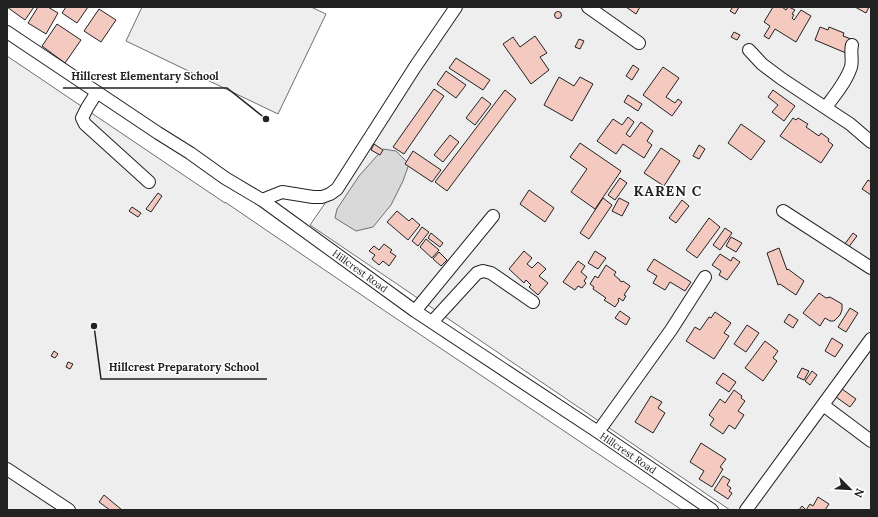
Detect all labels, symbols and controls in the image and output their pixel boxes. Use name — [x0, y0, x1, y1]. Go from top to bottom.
callout: Hillcrest Elementary School — [63, 65, 227, 88]
text: Hillcrest Elementary School — [71, 69, 219, 83]
district label: KAREN C — [634, 182, 702, 200]
street label: Hillcrest Road — [330, 247, 390, 295]
callout: Hillcrest Preparatory School — [101, 356, 267, 379]
text: Hillcrest Preparatory School — [109, 360, 260, 374]
street label: Hillcrest Road — [597, 429, 659, 477]
north arrow — [830, 469, 870, 509]
text: N — [851, 486, 867, 500]

